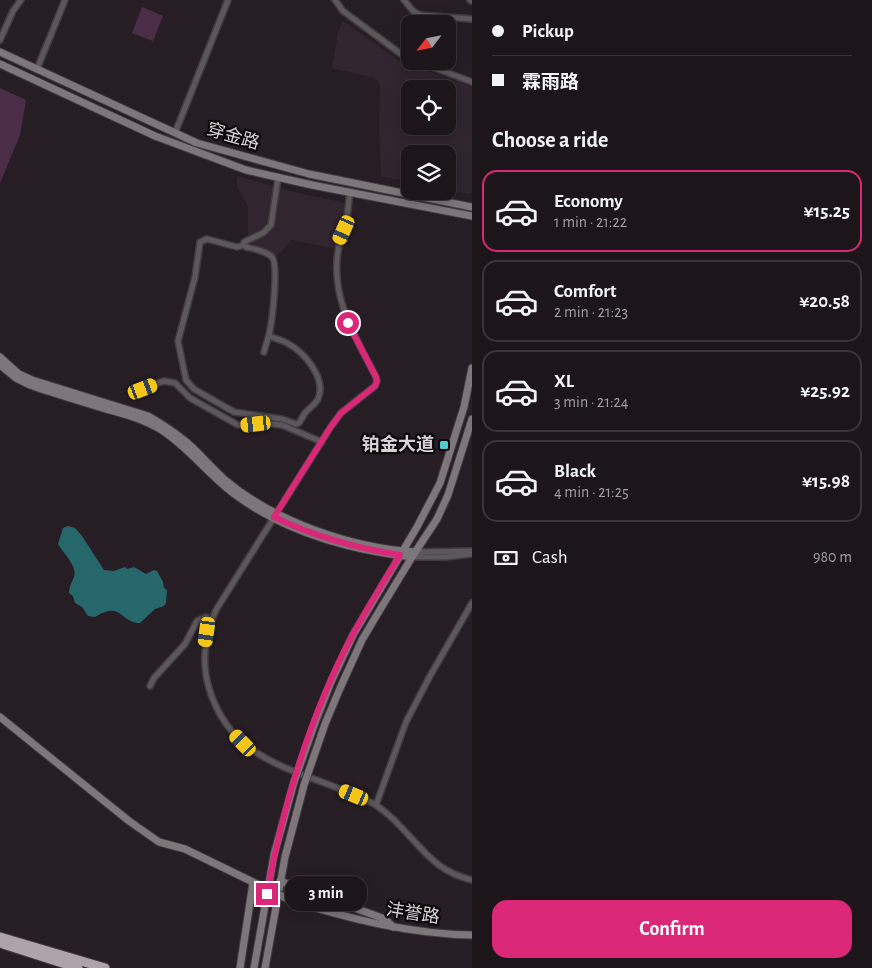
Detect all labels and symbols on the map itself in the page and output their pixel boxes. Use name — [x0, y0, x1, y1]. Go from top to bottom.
north arrow — [401, 15, 456, 70]
street label: 穿金路 — [205, 119, 262, 153]
car — [331, 213, 356, 247]
route start — [337, 312, 359, 334]
car — [126, 377, 159, 401]
car — [240, 415, 271, 433]
place label: 铂金大道 — [362, 434, 434, 454]
marker: 铂金大道 — [438, 439, 450, 451]
car — [197, 616, 216, 648]
car — [227, 727, 258, 759]
car — [337, 782, 370, 808]
callout: 3 min — [284, 876, 367, 912]
route end — [256, 883, 278, 905]
street label: 沣誉路 — [385, 899, 441, 927]

